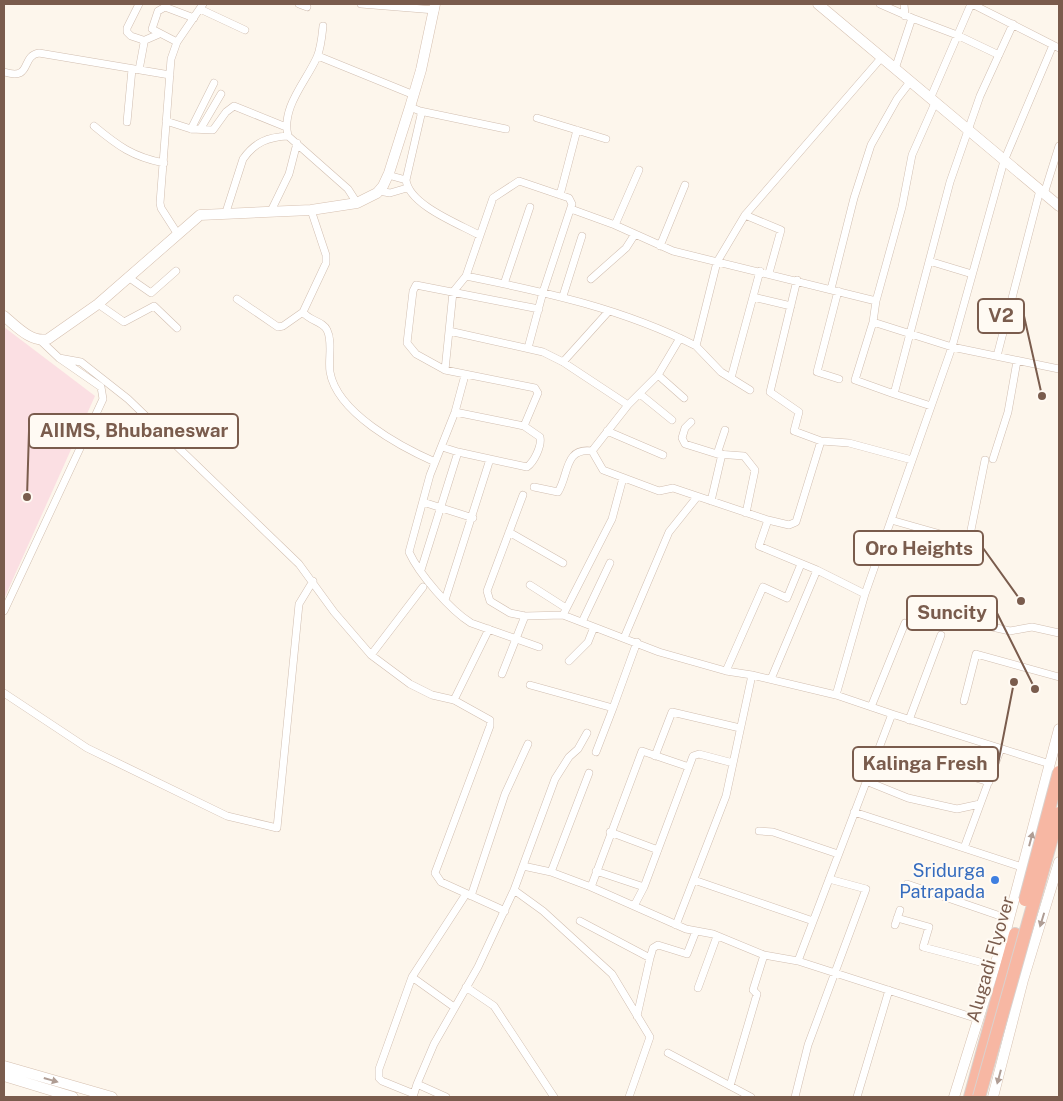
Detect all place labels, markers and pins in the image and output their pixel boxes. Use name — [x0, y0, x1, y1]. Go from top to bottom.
callout: V2 — [978, 299, 1024, 333]
callout: AIIMS, Bhubaneswar — [29, 414, 238, 448]
callout: Oro Heights — [854, 531, 983, 565]
callout: Suncity — [907, 596, 997, 630]
callout: Kalinga Fresh — [853, 747, 998, 781]
place label: Sridurga Patrapada — [899, 860, 985, 902]
marker: Sridurga Patrapada — [989, 874, 1001, 886]

